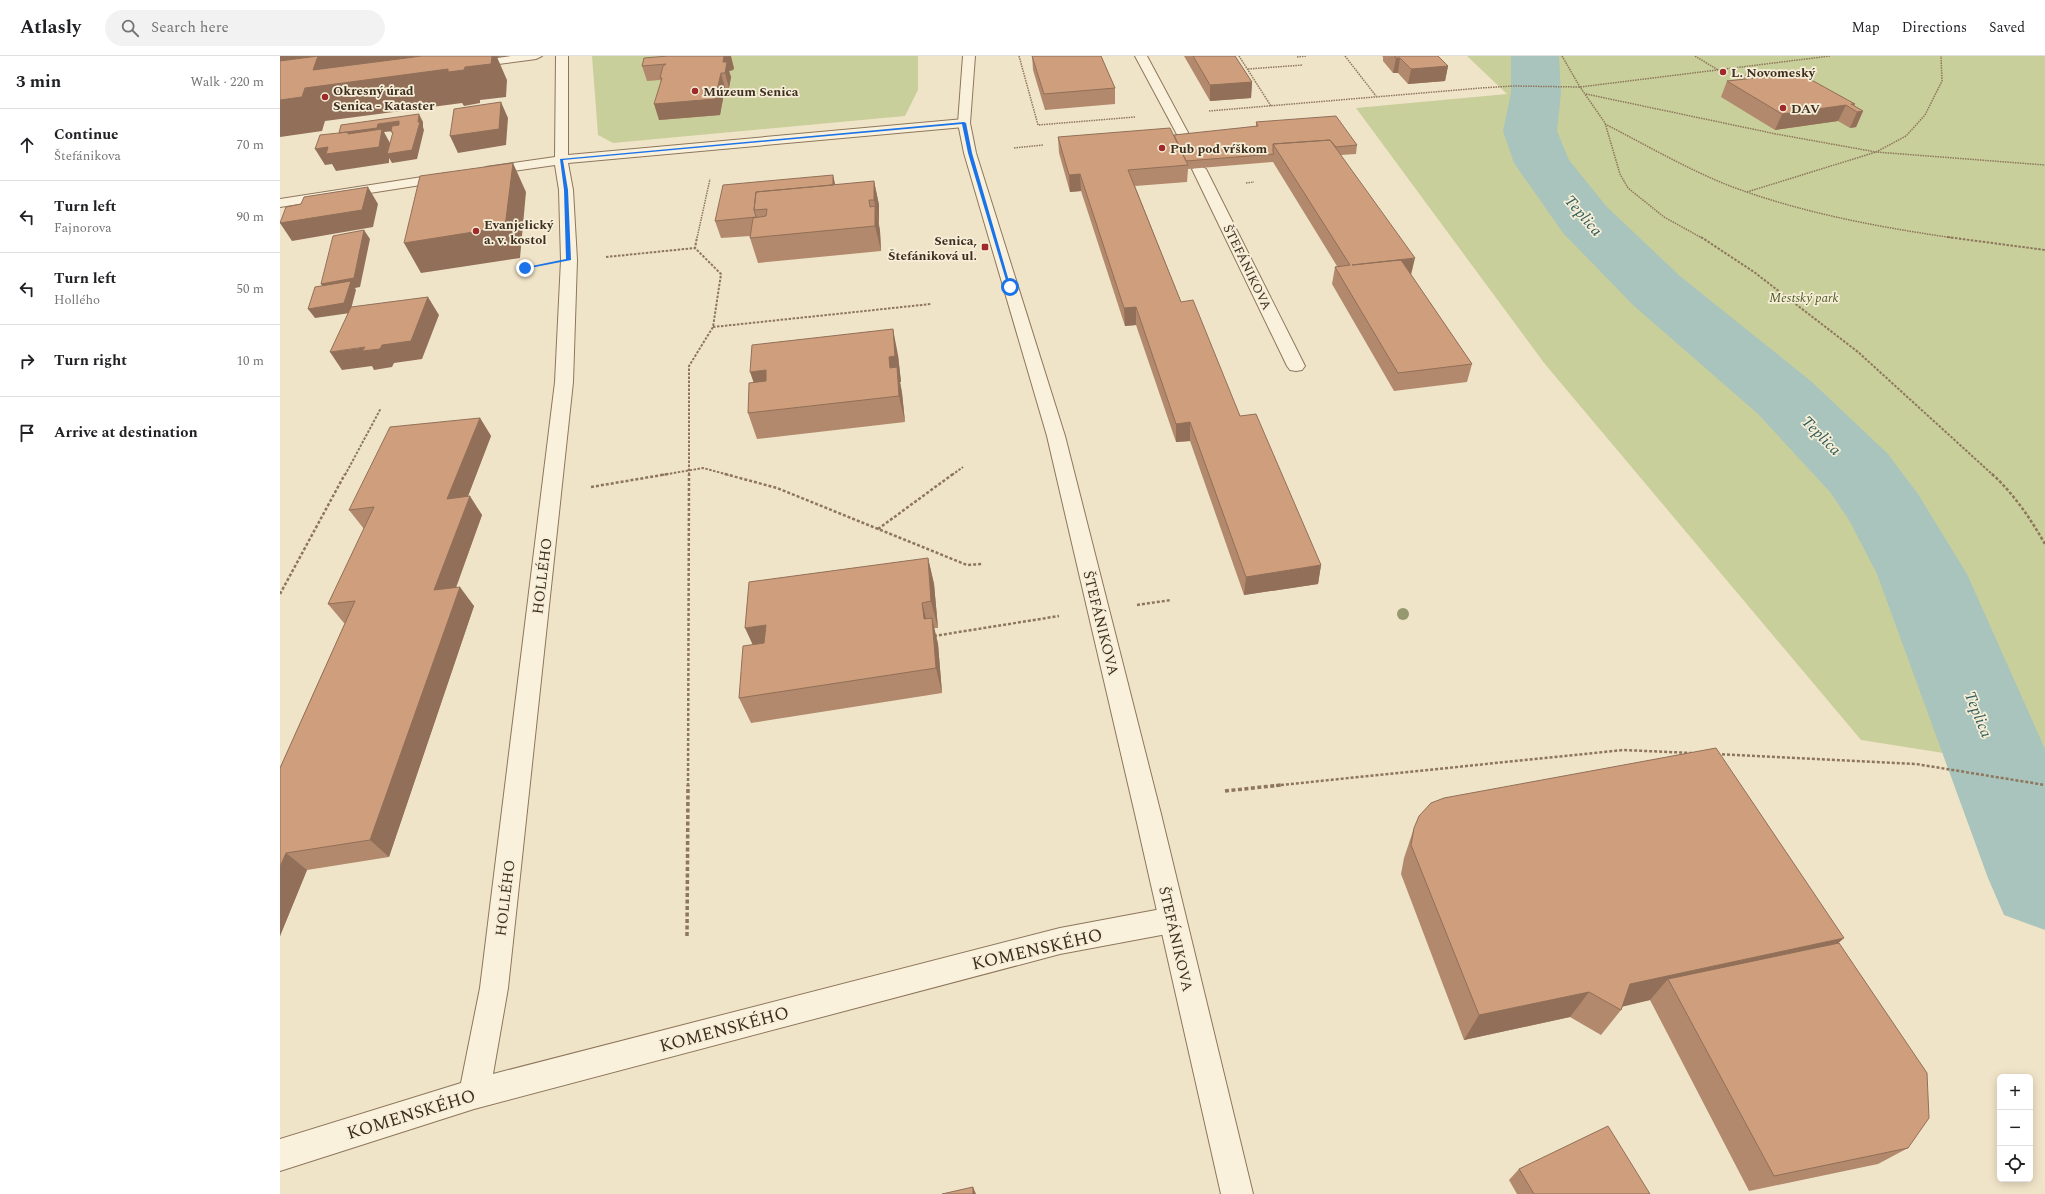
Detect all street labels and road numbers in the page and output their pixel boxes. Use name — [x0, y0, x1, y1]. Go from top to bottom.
street label: ŠTEFÁNIKOVA — [1218, 221, 1277, 314]
street label: HOLLÉHO — [526, 536, 559, 616]
street label: ŠTEFÁNIKOVA — [1076, 568, 1125, 678]
street label: HOLLÉHO — [489, 858, 522, 938]
street label: ŠTEFÁNIKOVA — [1152, 884, 1199, 994]
street label: KOMENSKÉHO — [969, 921, 1105, 978]
street label: KOMENSKÉHO — [656, 999, 792, 1060]
street label: KOMENSKÉHO — [343, 1082, 479, 1147]

